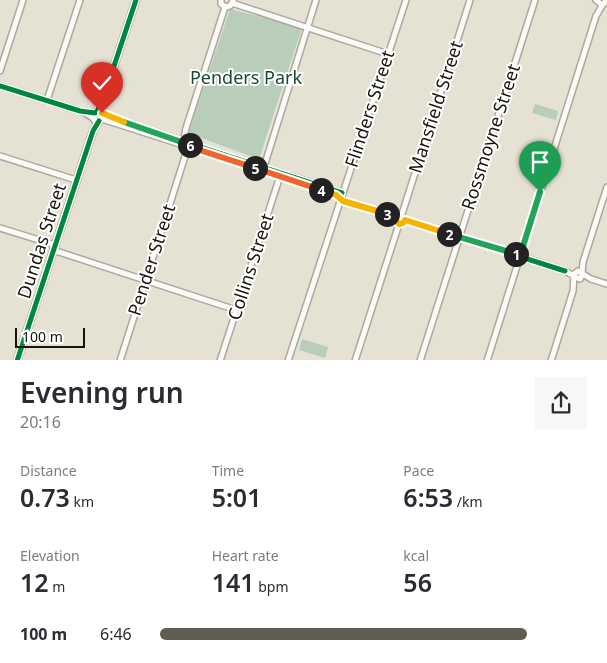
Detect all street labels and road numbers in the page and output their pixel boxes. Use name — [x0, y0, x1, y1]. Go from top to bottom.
street label: Mansfield Street — [402, 37, 468, 176]
street label: Flinders Street — [339, 47, 399, 170]
street label: Rossmoyne Street — [455, 60, 525, 213]
street label: Dundas Street — [11, 179, 71, 302]
street label: Pender Street — [122, 200, 181, 318]
street label: Collins Street — [222, 210, 279, 323]

